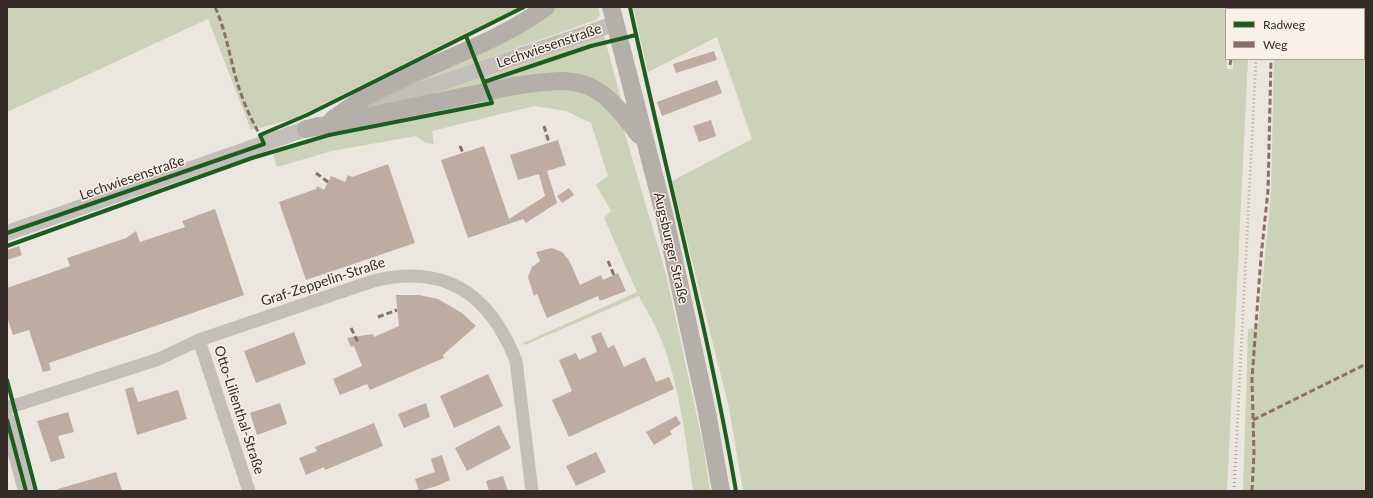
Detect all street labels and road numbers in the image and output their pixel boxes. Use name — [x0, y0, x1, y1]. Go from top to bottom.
street label: Lechwiesenstraße — [494, 20, 604, 72]
street label: Lechwiesenstraße — [77, 152, 187, 204]
street label: Augsburger Straße — [650, 191, 692, 305]
street label: Graf-Zeppelin-Straße — [259, 254, 387, 310]
street label: Otto-Lilienthal-Straße — [210, 344, 268, 476]

